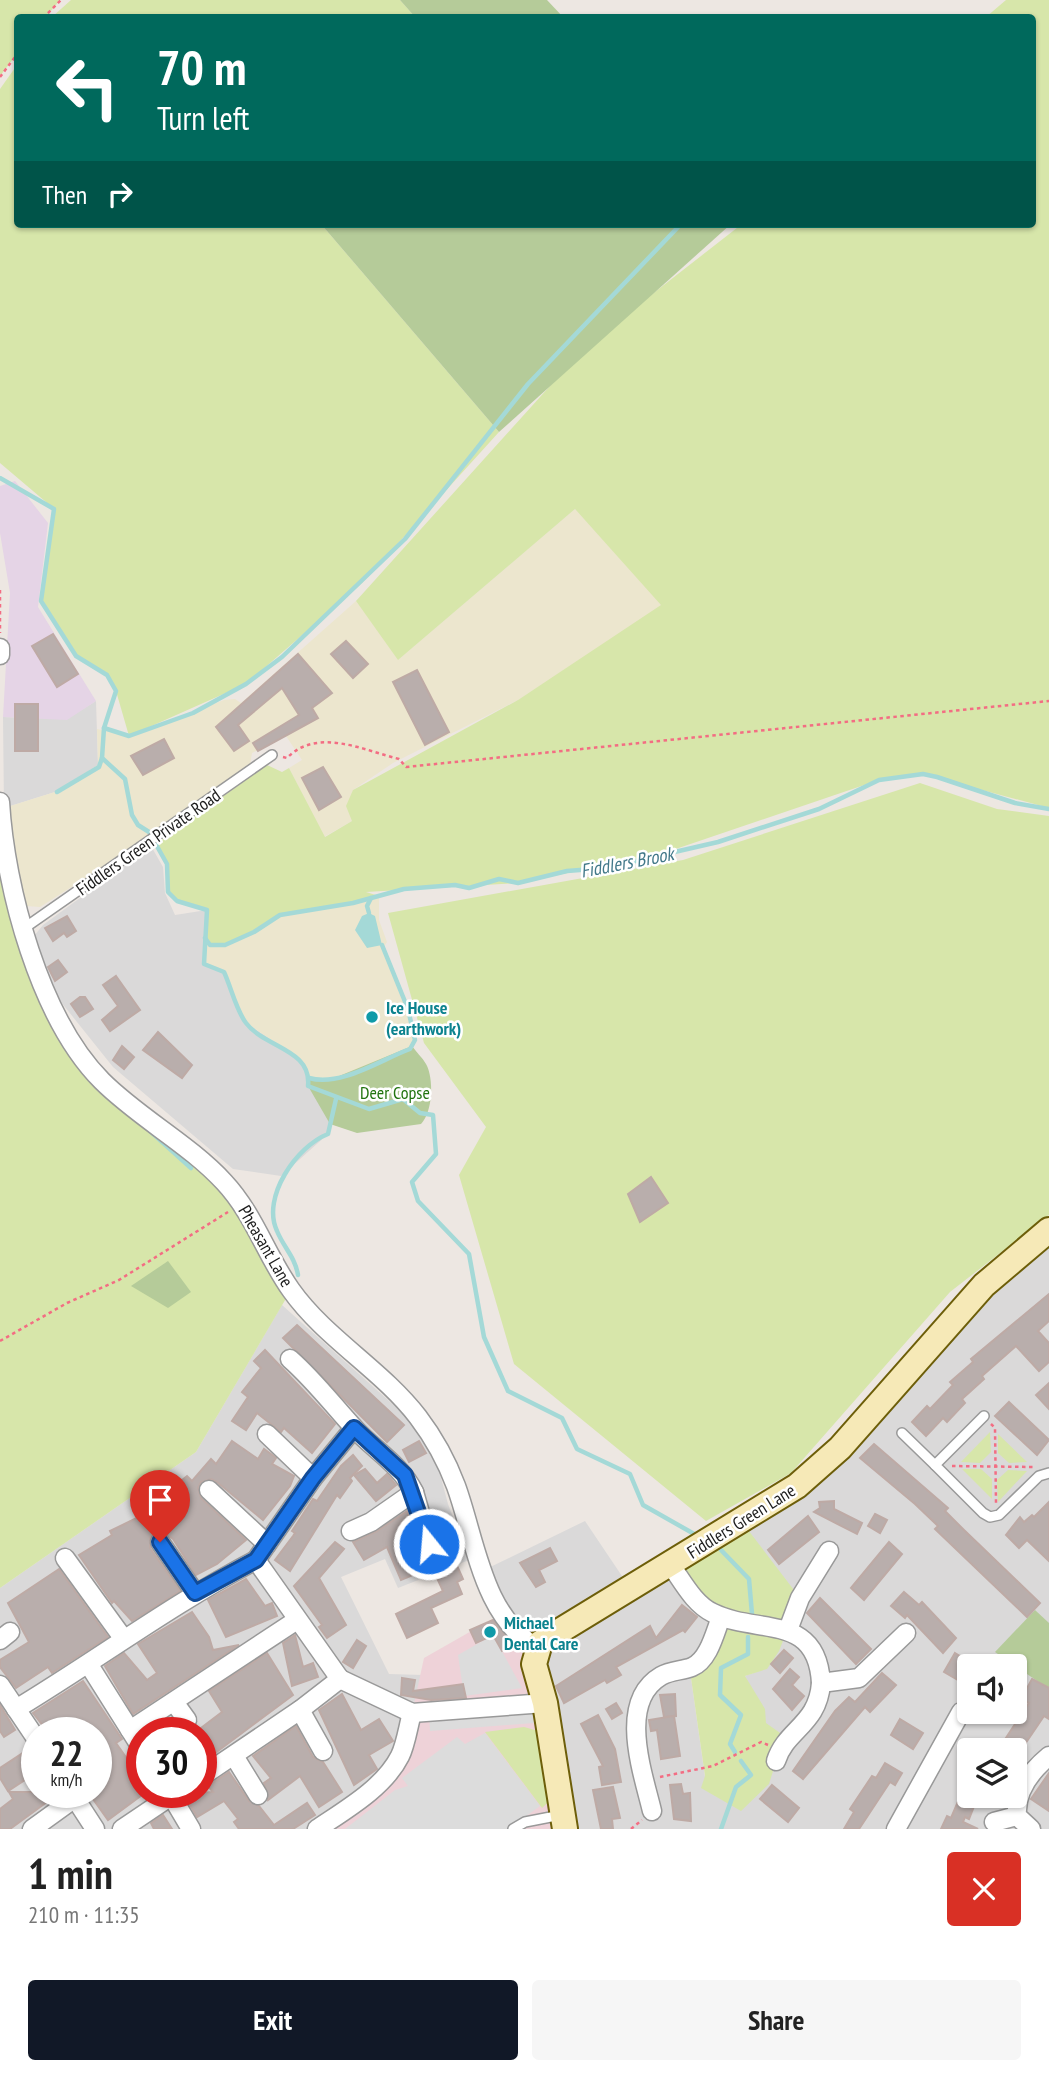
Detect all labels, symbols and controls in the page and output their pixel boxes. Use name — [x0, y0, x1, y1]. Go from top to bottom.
text: 70 m — [157, 35, 246, 99]
icon: left — [42, 42, 133, 133]
text: Turn left — [157, 97, 249, 139]
icon: right — [101, 175, 139, 213]
text: Then — [42, 178, 87, 211]
street label: Fiddlers Green Private Road — [71, 784, 225, 900]
water label: Fiddlers Brook — [578, 841, 678, 883]
place label: Ice House (earthwork) — [386, 996, 461, 1040]
marker: Ice House (earthwork) — [364, 1009, 380, 1025]
park label: Deer Copse — [360, 1081, 430, 1104]
street label: Pheasant Lane — [233, 1201, 299, 1291]
pin — [130, 1470, 190, 1542]
street label: Fiddlers Green Lane — [683, 1479, 799, 1563]
icon: arrive — [141, 1481, 179, 1519]
position arrow — [392, 1507, 466, 1581]
place label: Michael Dental Care — [504, 1611, 579, 1655]
marker: Michael Dental Care — [482, 1624, 498, 1640]
map controls — [957, 1654, 1027, 1808]
button: sound — [957, 1654, 1027, 1724]
speed limit sign: 30 — [126, 1717, 217, 1808]
text: 22 — [50, 1730, 83, 1776]
button: layers — [957, 1738, 1027, 1808]
text: km/h — [51, 1768, 82, 1791]
text: 1 min — [28, 1846, 113, 1901]
button: close — [947, 1852, 1021, 1926]
text: 210 m · 11:35 — [28, 1900, 140, 1929]
button: Exit — [28, 1980, 518, 2060]
button: Share — [532, 1980, 1021, 2060]

